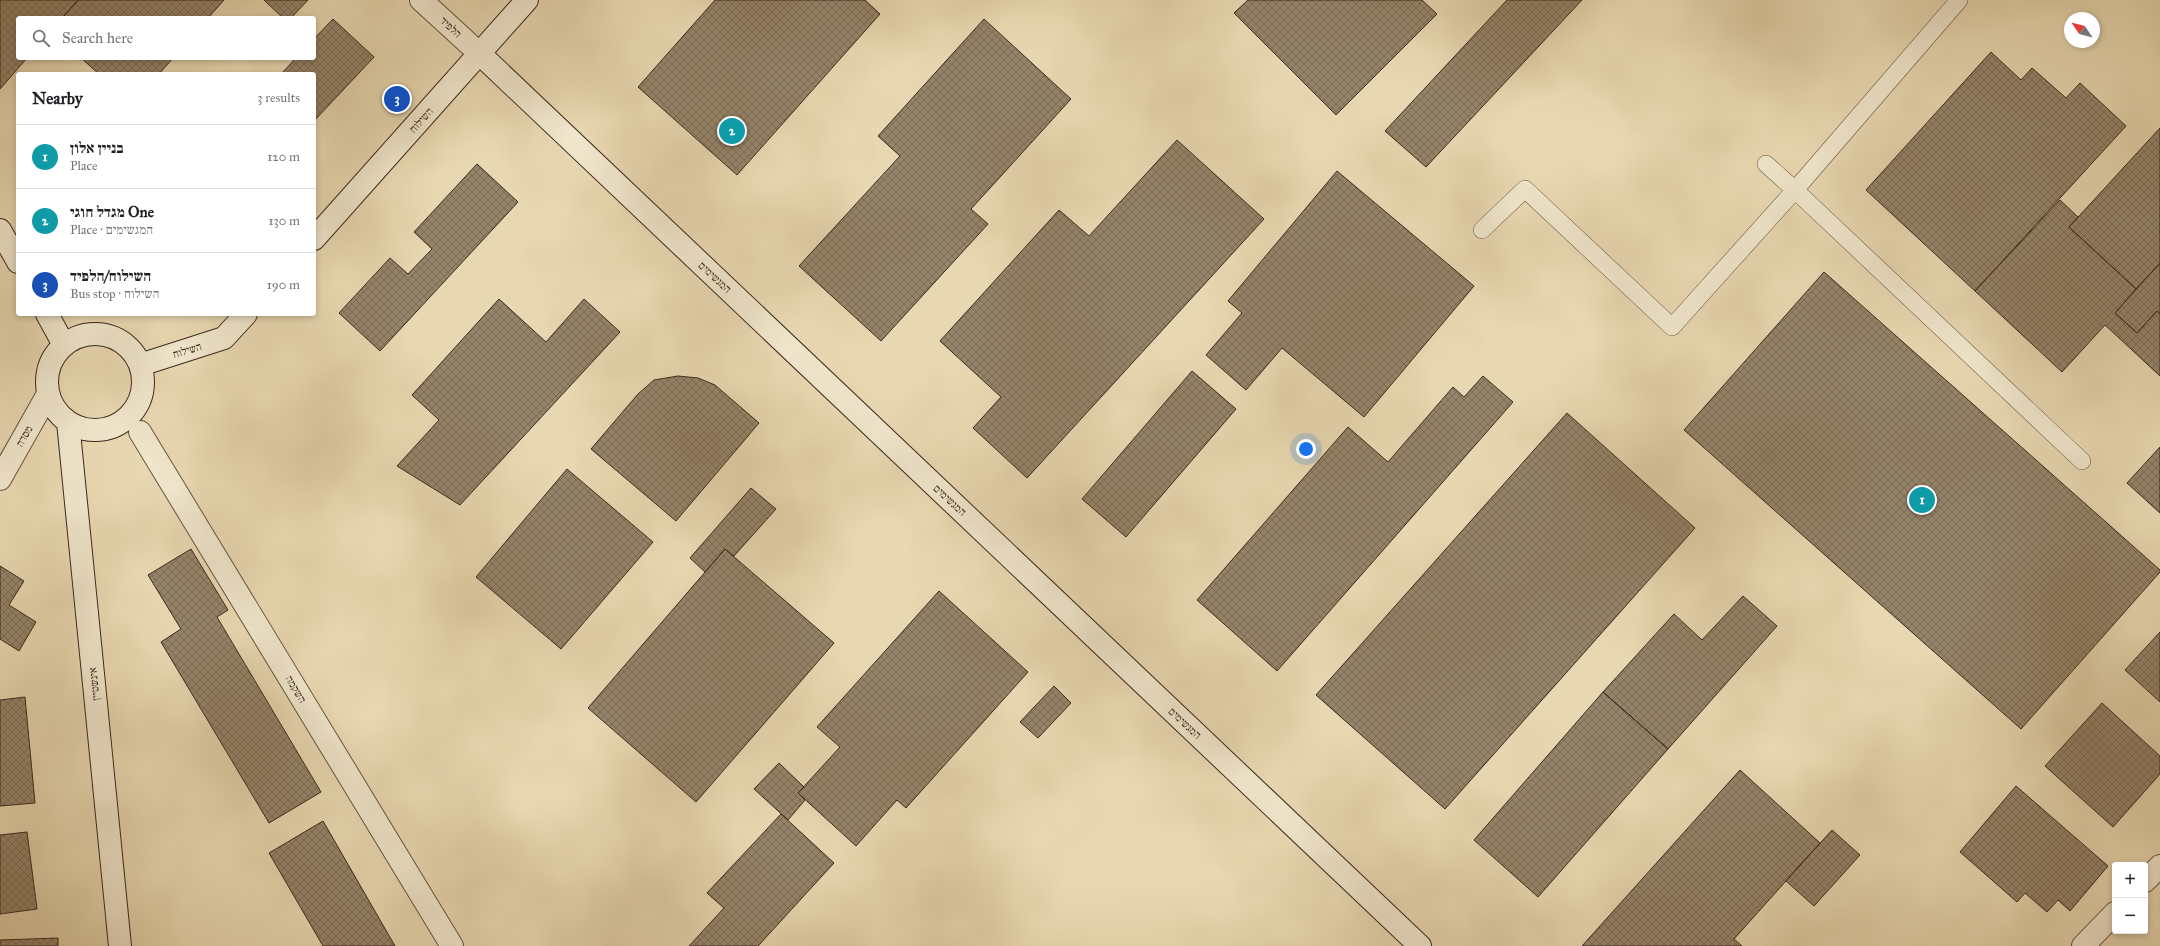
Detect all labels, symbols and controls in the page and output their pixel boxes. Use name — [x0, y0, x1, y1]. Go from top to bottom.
north arrow — [2064, 12, 2100, 48]
street label: הלפיד — [437, 14, 464, 41]
search box — [16, 16, 316, 60]
icon: search — [30, 27, 52, 49]
text: Search here — [62, 29, 133, 47]
pin: 3 — [384, 84, 410, 114]
text: Nearby — [32, 88, 83, 109]
text: 3 results — [257, 90, 300, 106]
street label: השילוח — [407, 105, 436, 136]
pin: 2 — [719, 116, 745, 146]
text: בניין אלון — [70, 139, 123, 157]
text: 1 — [42, 149, 48, 165]
text: 120 m — [267, 149, 300, 165]
text: Place — [70, 158, 97, 174]
text: מגדל חוגי One — [70, 203, 154, 221]
text: 2 — [42, 213, 48, 229]
text: 130 m — [268, 213, 300, 229]
text: Place · המגשימים — [70, 222, 153, 238]
street label: המגשימים — [696, 259, 734, 296]
text: השילוח/הלפיד — [70, 267, 151, 285]
text: 3 — [42, 277, 48, 293]
text: 190 m — [267, 277, 300, 293]
text: Bus stop · השילוח — [70, 286, 159, 302]
street label: השילוח — [171, 340, 203, 361]
street label: מסדה — [13, 423, 36, 449]
your location — [1296, 439, 1316, 459]
street label: המגשימים — [931, 482, 969, 519]
pin: 1 — [1909, 485, 1935, 515]
street label: אינשטיין — [86, 666, 103, 701]
street label: השקמה — [282, 673, 309, 706]
street label: המגשימים — [1166, 705, 1204, 742]
map controls — [2112, 862, 2148, 934]
button: + — [2112, 862, 2148, 898]
button: − — [2112, 898, 2148, 934]

